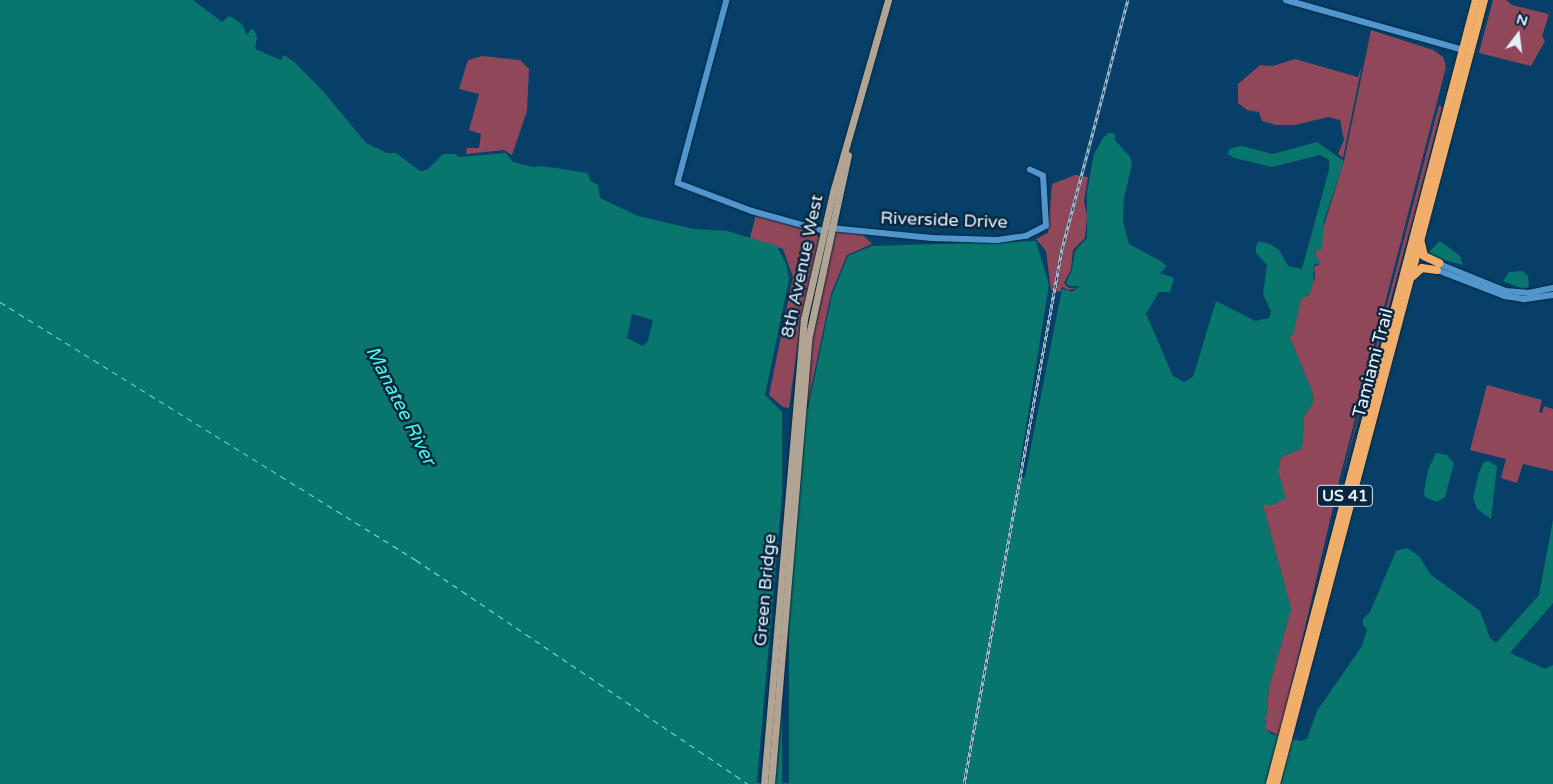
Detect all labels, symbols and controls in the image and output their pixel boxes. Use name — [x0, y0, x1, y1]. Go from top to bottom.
north arrow — [1493, 10, 1543, 60]
text: N — [1514, 10, 1530, 30]
street label: 8th Avenue West — [776, 192, 828, 340]
street label: Riverside Drive — [880, 207, 1008, 233]
street label: Tamiami Trail — [1348, 306, 1398, 420]
water label: Manatee River — [360, 343, 440, 469]
road number: US 41 — [1316, 482, 1374, 510]
street label: Green Bridge — [749, 533, 781, 647]

